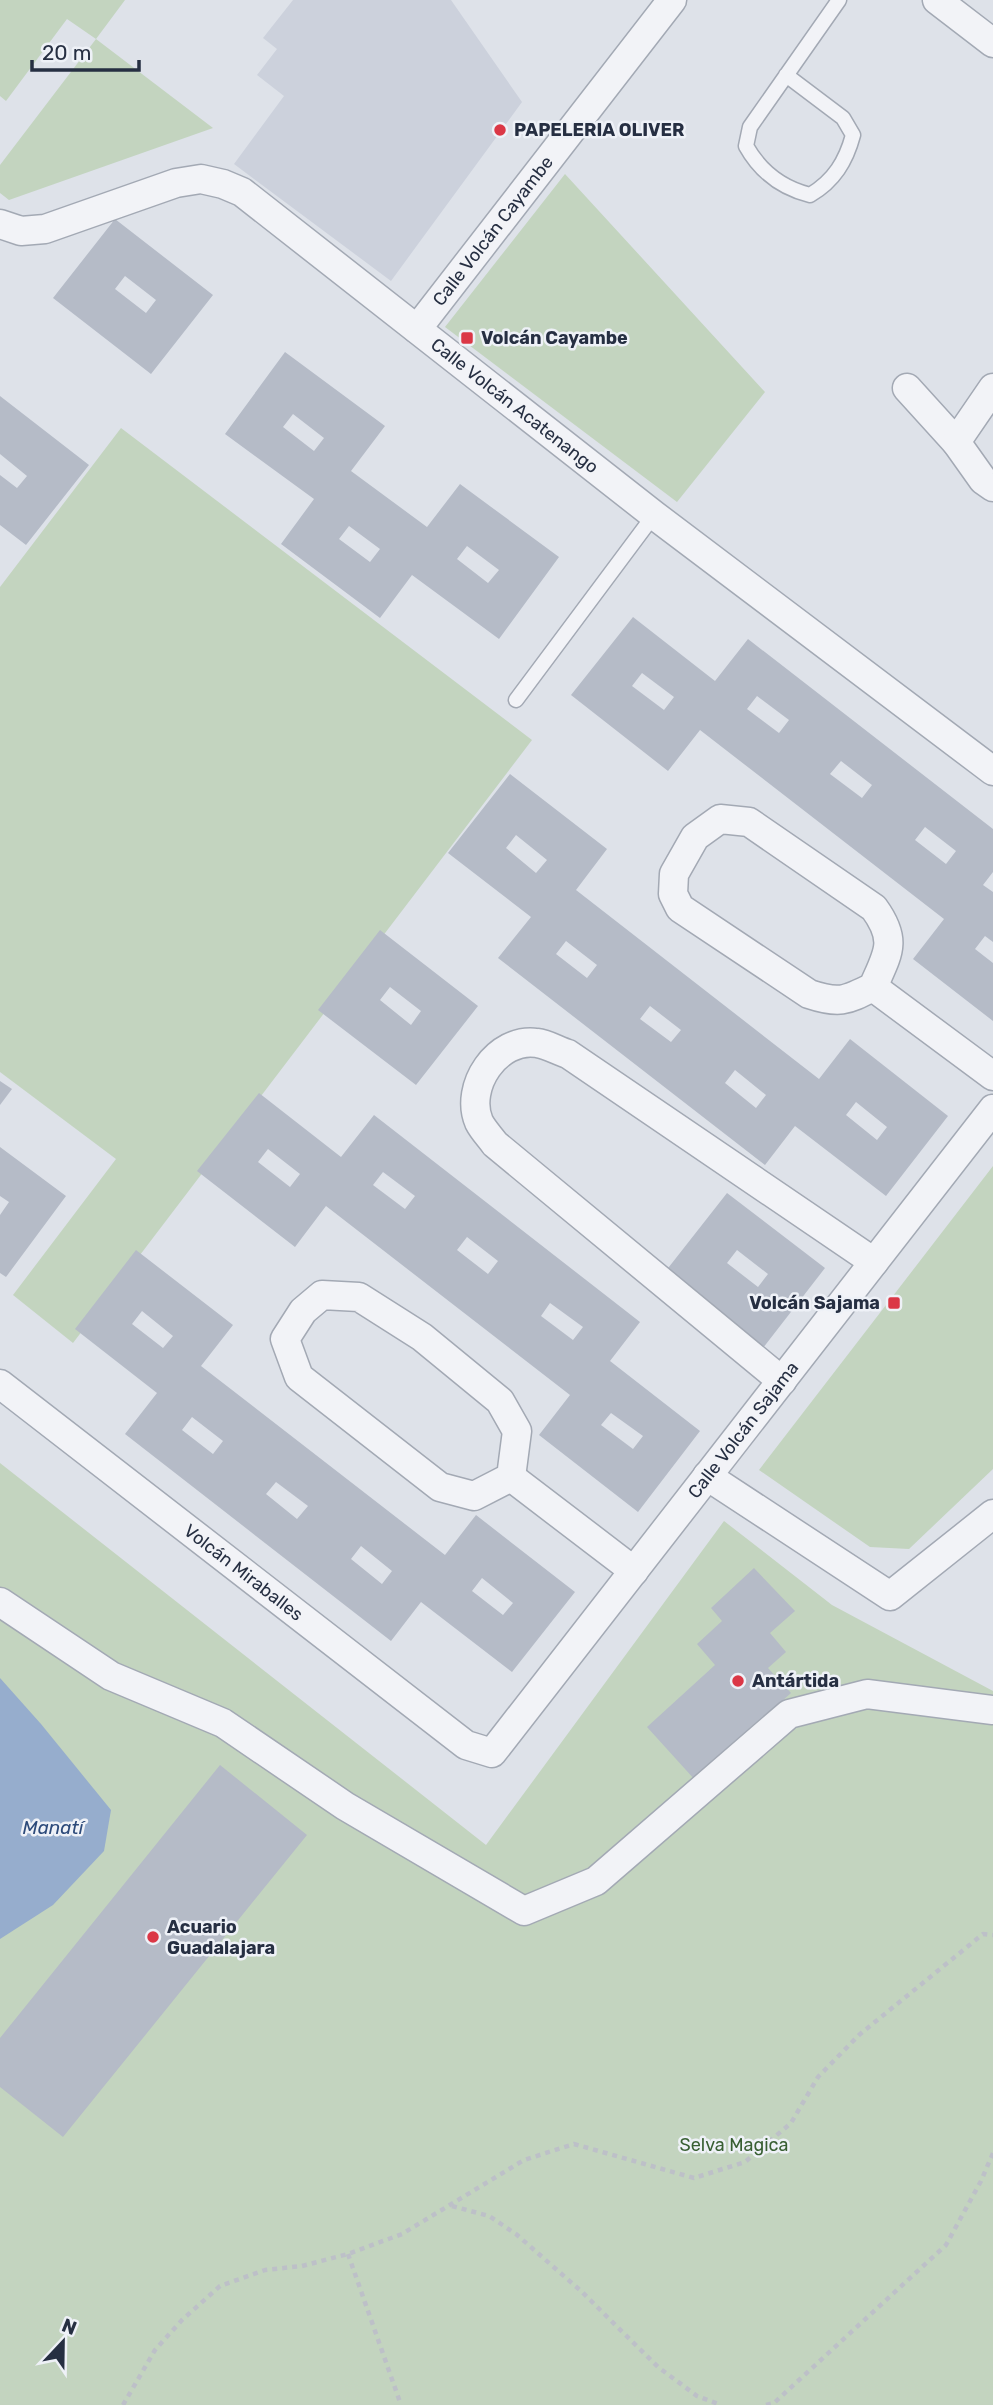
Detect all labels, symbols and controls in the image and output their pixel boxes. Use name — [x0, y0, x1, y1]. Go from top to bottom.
scale bar — [32, 28, 138, 72]
text: 20 m — [42, 40, 91, 65]
place label: PAPELERIA OLIVER — [514, 119, 684, 141]
marker: PAPELERIA OLIVER — [492, 122, 508, 138]
street label: Calle Volcán Cayambe — [428, 152, 558, 310]
place label: Volcán Cayambe — [481, 327, 628, 349]
marker: Volcán Cayambe — [459, 330, 475, 346]
street label: Calle Volcán Acatenango — [426, 333, 603, 478]
place label: Volcán Sajama — [749, 1292, 880, 1314]
marker: Volcán Sajama — [886, 1295, 902, 1311]
street label: Calle Volcán Sajama — [683, 1357, 803, 1503]
street label: Volcán Miraballes — [180, 1520, 307, 1626]
place label: Antártida — [752, 1670, 839, 1692]
marker: Antártida — [730, 1673, 746, 1689]
water label: Manatí — [23, 1816, 86, 1839]
place label: Acuario Guadalajara — [167, 1916, 275, 1959]
marker: Acuario Guadalajara — [145, 1929, 161, 1945]
park label: Selva Magica — [680, 2134, 788, 2156]
north arrow — [28, 2307, 98, 2377]
text: N — [59, 2313, 80, 2340]

